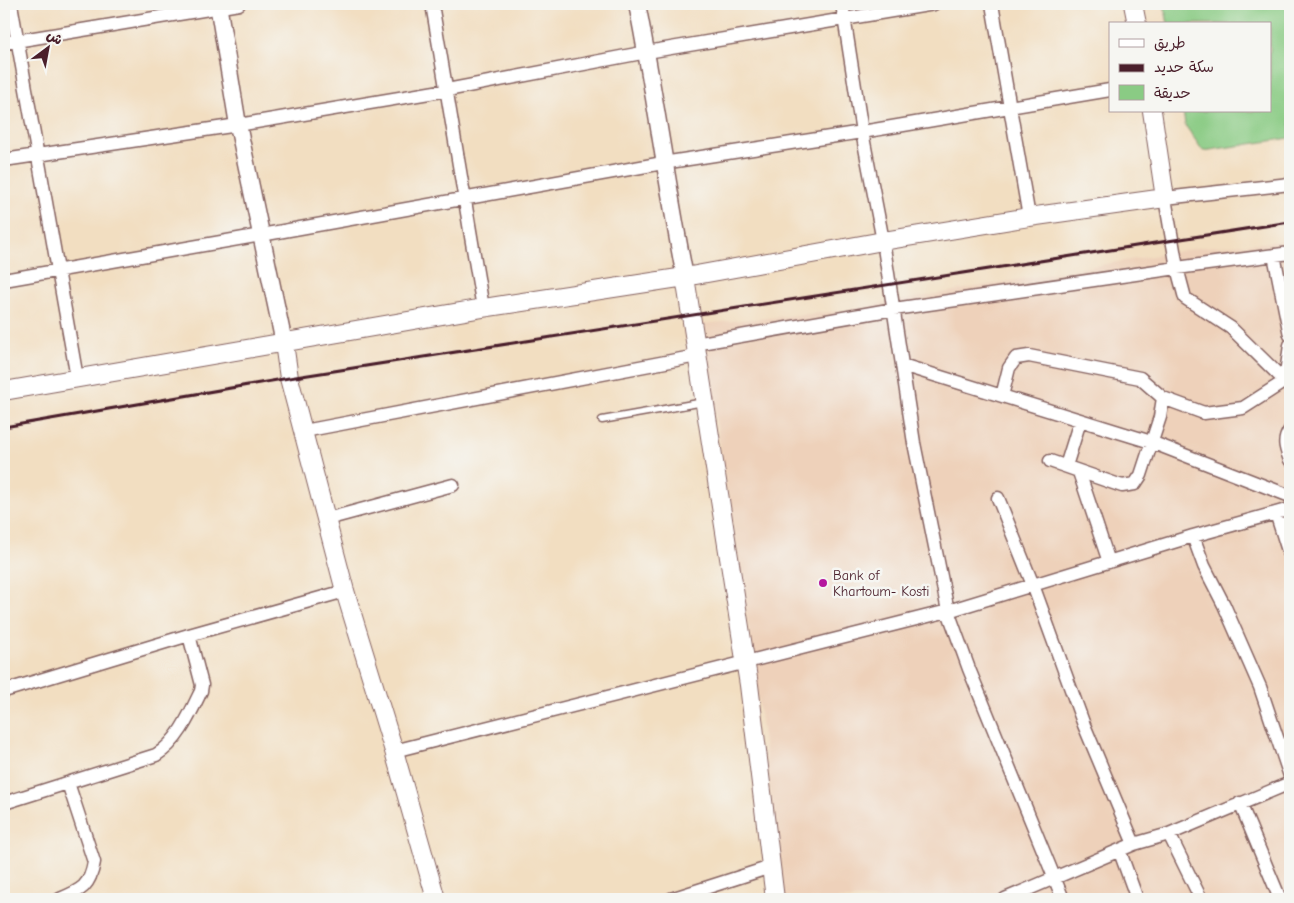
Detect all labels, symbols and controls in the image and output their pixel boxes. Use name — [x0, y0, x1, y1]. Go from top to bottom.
north arrow — [22, 22, 72, 72]
legend — [1109, 22, 1272, 112]
text: ش — [44, 26, 66, 49]
text: طريق — [1154, 34, 1186, 52]
text: سكة حديد — [1154, 58, 1214, 76]
text: حديقة — [1154, 84, 1191, 102]
place label: Bank of Khartoum- Kosti — [833, 567, 929, 600]
marker: Bank of Khartoum- Kosti — [817, 577, 829, 589]

